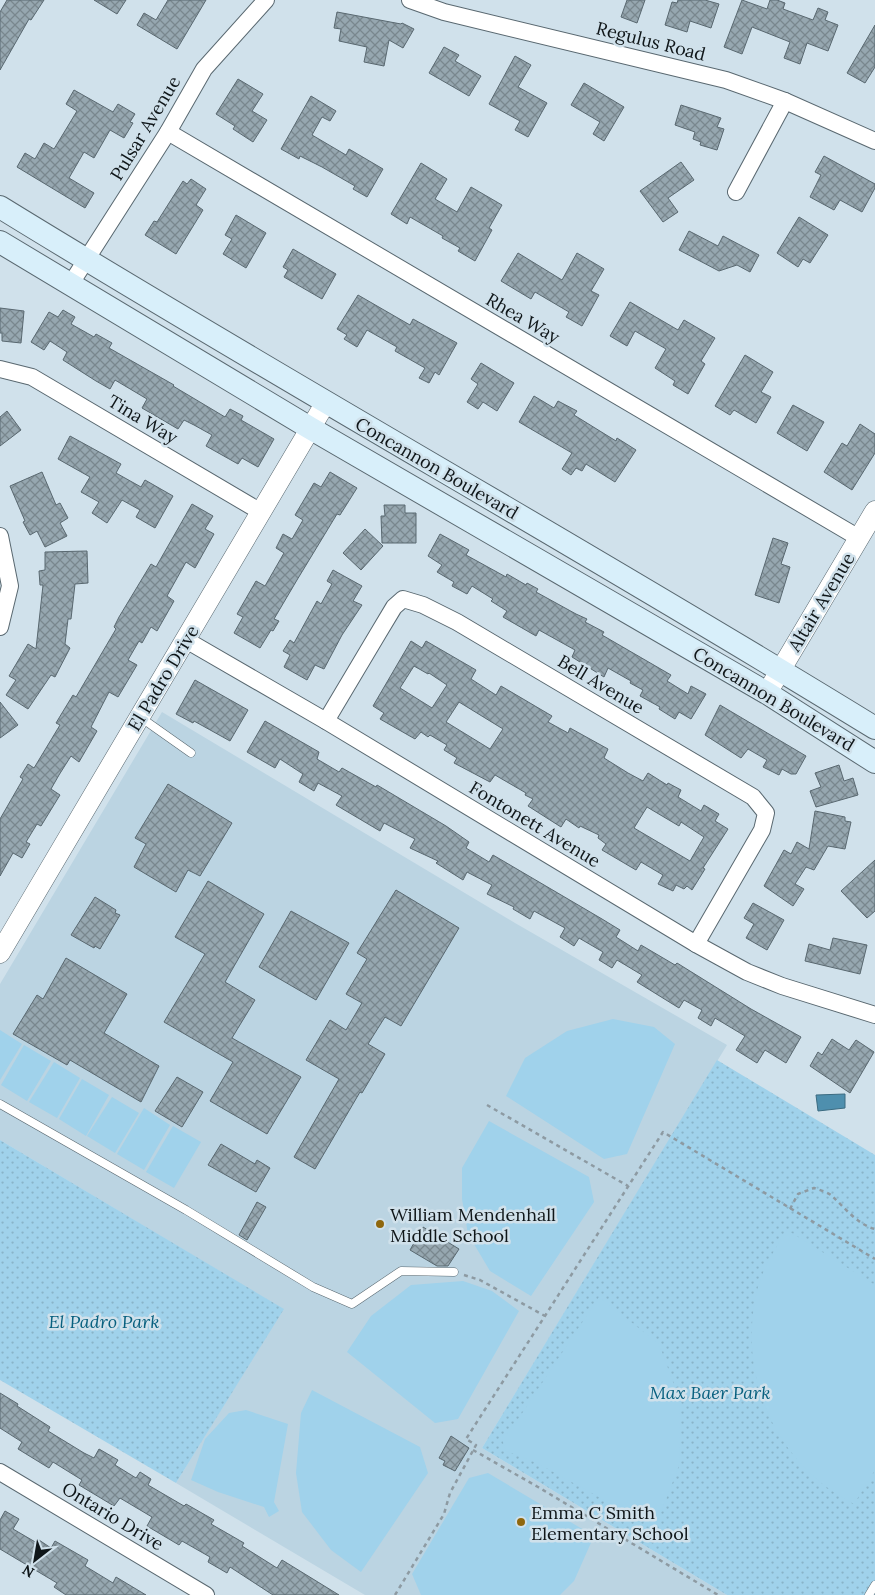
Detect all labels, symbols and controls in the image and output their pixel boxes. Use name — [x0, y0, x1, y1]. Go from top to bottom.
street label: Regulus Road — [594, 16, 708, 66]
street label: Pulsar Avenue — [105, 71, 185, 184]
street label: Rhea Way — [482, 288, 565, 349]
street label: Tina Way — [104, 389, 182, 449]
street label: Concannon Boulevard — [351, 412, 523, 524]
street label: Altair Avenue — [782, 548, 860, 656]
street label: El Padro Drive — [122, 621, 204, 735]
street label: Concannon Boulevard — [689, 642, 859, 757]
street label: Bell Avenue — [554, 649, 649, 719]
street label: Fontonett Avenue — [465, 776, 605, 872]
place label: William Mendenhall Middle School — [390, 1203, 556, 1247]
marker: William Mendenhall Middle School — [374, 1218, 386, 1230]
park label: El Padro Park — [48, 1310, 160, 1333]
park label: Max Baer Park — [649, 1381, 771, 1404]
street label: Ontario Drive — [58, 1477, 168, 1555]
place label: Emma C Smith Elementary School — [531, 1501, 689, 1545]
marker: Emma C Smith Elementary School — [515, 1516, 527, 1528]
north arrow — [10, 1535, 60, 1585]
text: N — [19, 1561, 38, 1582]

